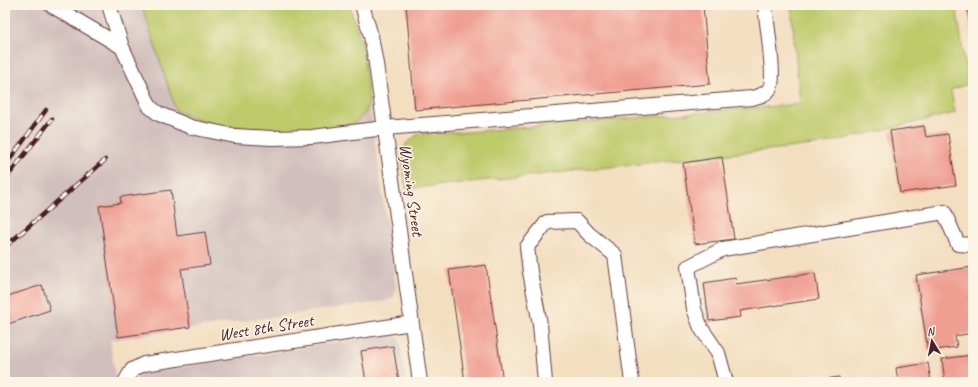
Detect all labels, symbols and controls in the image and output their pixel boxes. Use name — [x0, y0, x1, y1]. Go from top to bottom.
street label: Wyoming Street — [395, 143, 429, 240]
street label: West 8th Street — [217, 309, 317, 345]
north arrow — [912, 321, 952, 361]
text: N — [926, 323, 937, 339]

